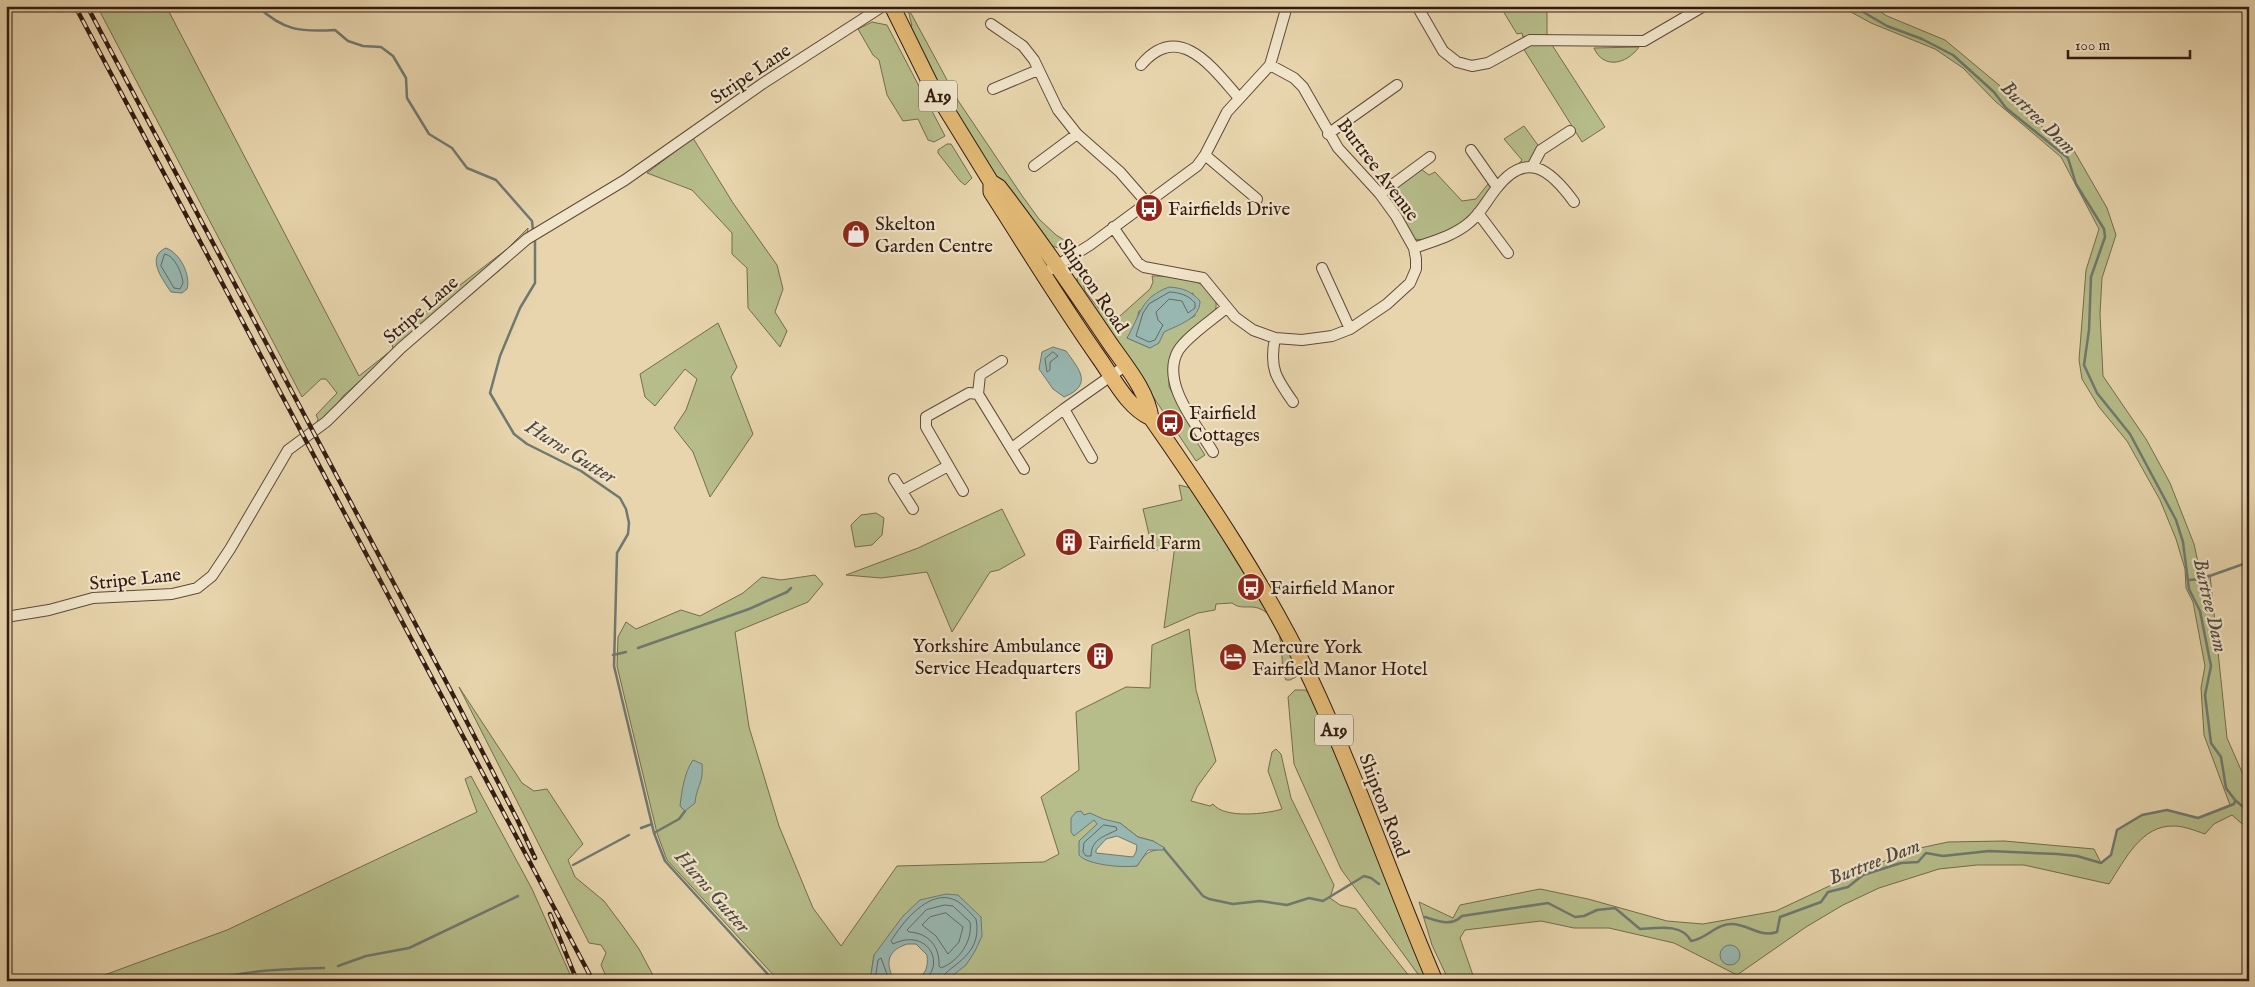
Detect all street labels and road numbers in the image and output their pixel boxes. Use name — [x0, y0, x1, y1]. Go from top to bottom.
street label: Stripe Lane — [706, 39, 796, 110]
road number: A19 — [919, 80, 957, 112]
street label: Burtree Avenue — [1331, 114, 1424, 227]
street label: Shipton Road — [1052, 234, 1133, 339]
street label: Stripe Lane — [379, 271, 464, 350]
street label: Stripe Lane — [88, 563, 182, 597]
road number: A19 — [1315, 714, 1353, 746]
street label: Shipton Road — [1352, 751, 1414, 862]

